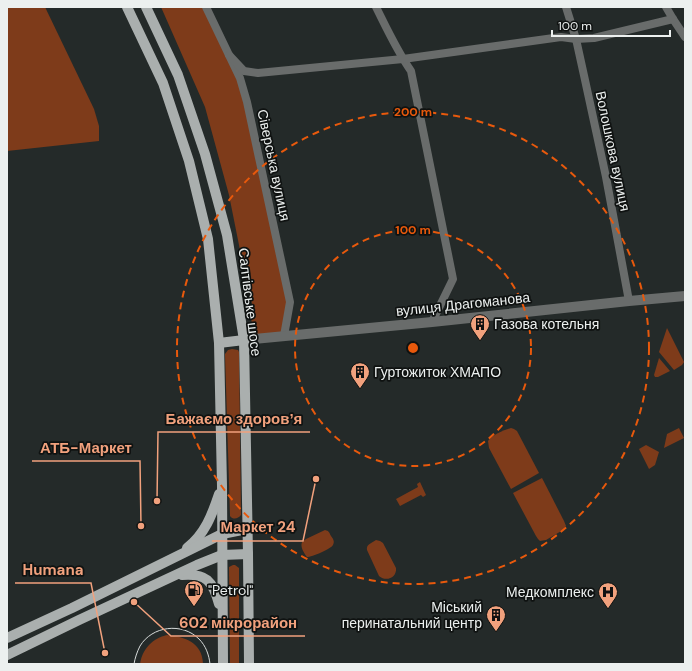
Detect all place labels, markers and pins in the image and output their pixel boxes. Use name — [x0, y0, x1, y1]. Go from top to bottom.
building icon: Газова котельня — [469, 313, 491, 341]
place label: Газова котельня — [494, 315, 599, 333]
centre of rings — [406, 341, 420, 355]
building icon: Гуртожиток ХМАПО — [349, 361, 371, 389]
place label: Гуртожиток ХМАПО — [374, 363, 501, 381]
callout: Бажаємо здоровʼя — [158, 405, 310, 432]
callout: АТБ-Маркет — [32, 434, 140, 461]
callout: Маркет 24 — [212, 514, 303, 541]
callout: Humana — [15, 556, 91, 583]
fuel station icon: "Petrol" — [183, 579, 205, 607]
place label: "Petrol" — [208, 581, 253, 599]
hospital icon: Медкомплекс — [597, 581, 619, 609]
place label: Медкомплекс — [506, 583, 594, 601]
place label: Міський перинатальний центр — [342, 598, 482, 632]
building icon: Міський перинатальний центр — [485, 604, 507, 632]
callout: 602 мікрорайон — [171, 609, 305, 636]

